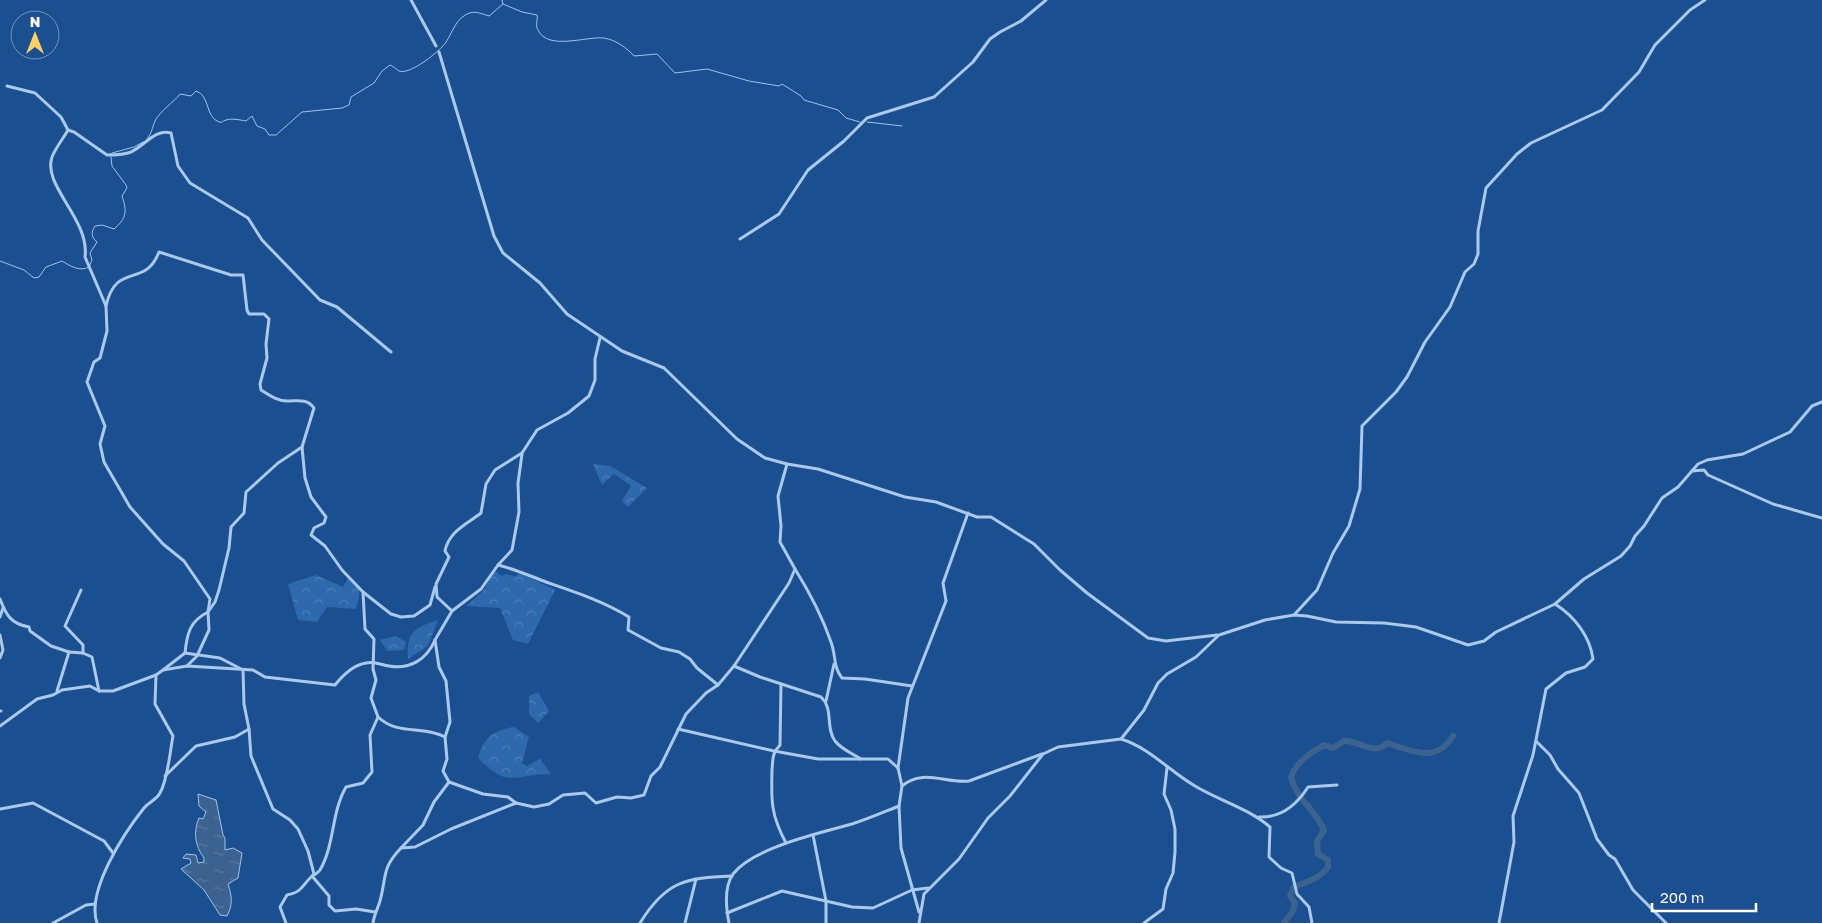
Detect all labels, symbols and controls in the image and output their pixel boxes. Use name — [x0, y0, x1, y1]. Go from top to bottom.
north arrow — [10, 10, 60, 60]
text: N — [30, 13, 40, 30]
scale bar — [1652, 880, 1756, 912]
text: 200 m — [1660, 888, 1704, 906]

